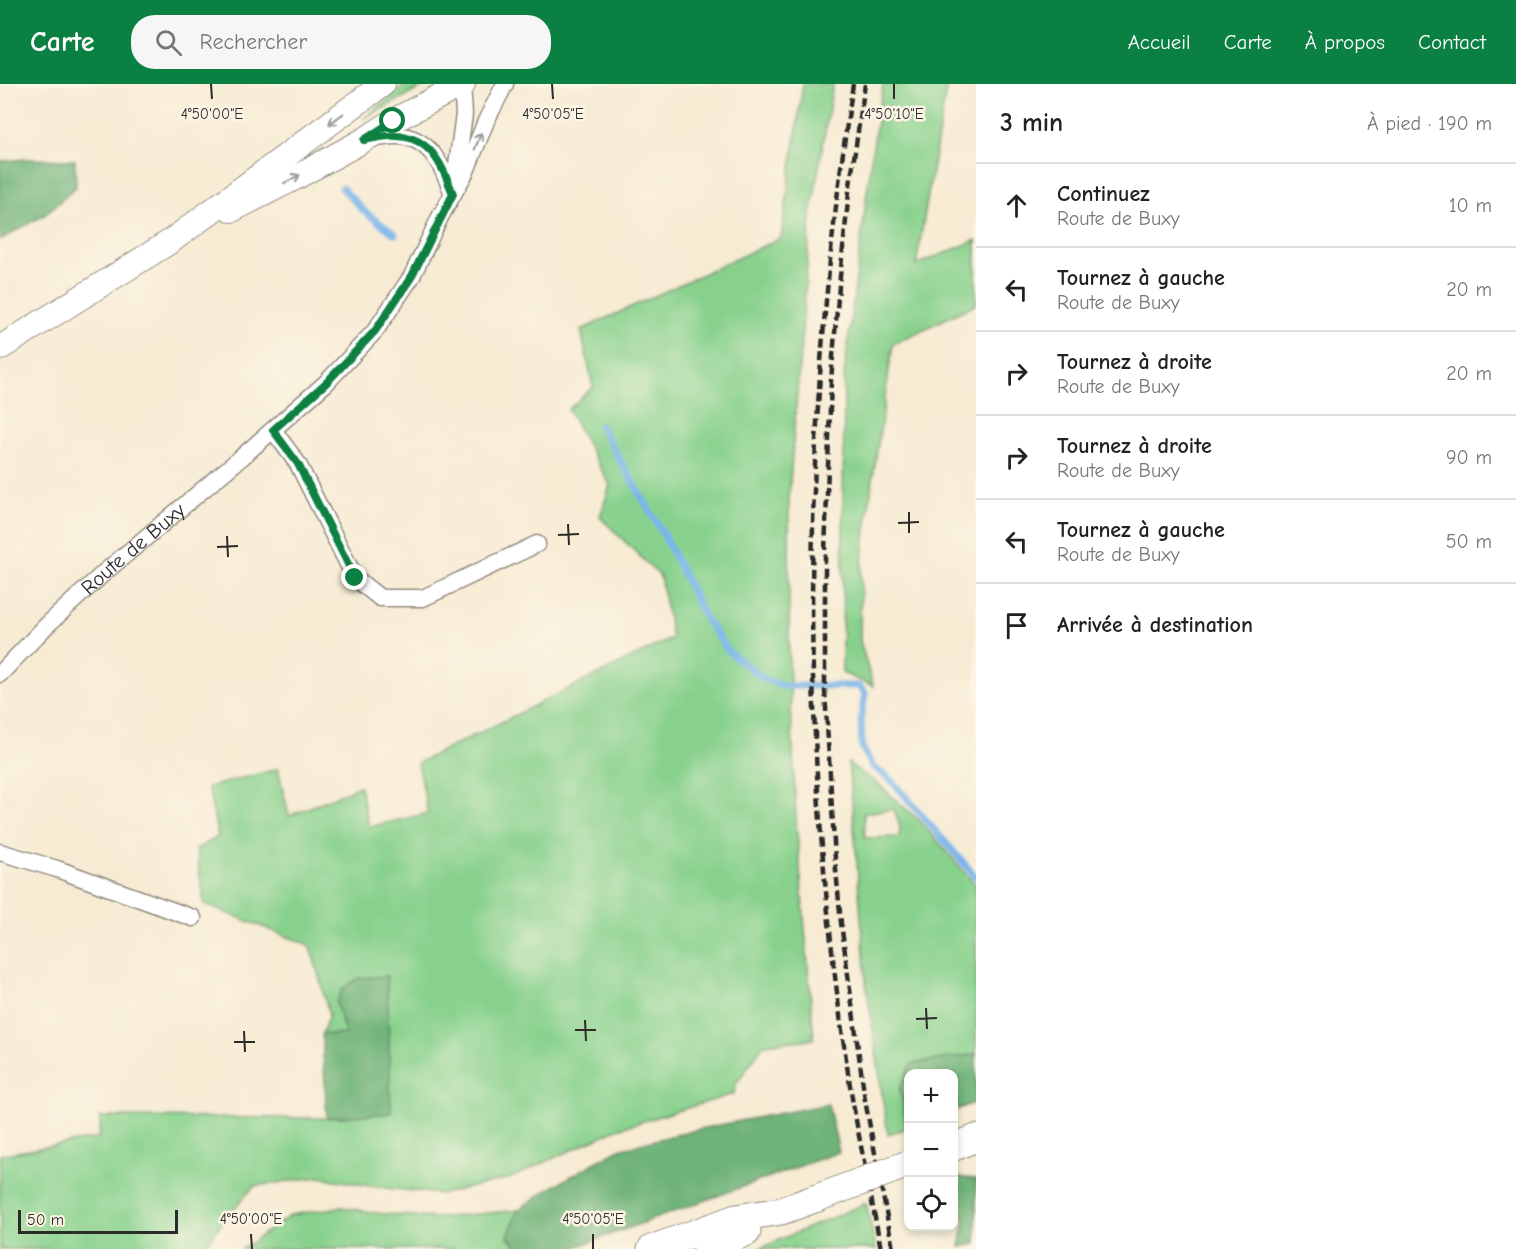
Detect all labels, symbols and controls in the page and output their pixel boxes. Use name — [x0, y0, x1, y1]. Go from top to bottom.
search box — [131, 15, 551, 69]
text: Carte — [30, 26, 95, 58]
icon: search — [152, 26, 185, 59]
text: Rechercher — [200, 29, 307, 55]
text: Accueil — [1128, 30, 1191, 54]
text: Carte — [1224, 30, 1272, 54]
text: À propos — [1305, 30, 1385, 54]
text: Contact — [1418, 30, 1486, 54]
text: 4°50'00"E — [181, 105, 243, 123]
text: 4°50'05"E — [522, 105, 584, 123]
text: 4°50'10"E — [864, 105, 924, 123]
route start — [379, 107, 405, 133]
text: 3 min — [1000, 108, 1063, 138]
one-way arrow — [328, 112, 344, 125]
text: À pied · 190 m — [1367, 112, 1492, 135]
one-way arrow — [473, 132, 484, 151]
one-way arrow — [283, 173, 301, 185]
text: Continuez — [1057, 181, 1150, 207]
icon: ahead — [1000, 189, 1033, 222]
text: 10 m — [1449, 194, 1492, 217]
text: Route de Buxy — [1057, 207, 1180, 230]
text: Tournez à gauche — [1057, 265, 1225, 291]
icon: left — [1000, 273, 1033, 306]
text: 20 m — [1446, 278, 1492, 301]
text: Route de Buxy — [1057, 291, 1180, 314]
text: Tournez à droite — [1057, 349, 1212, 375]
icon: right — [1000, 357, 1033, 390]
text: 20 m — [1446, 362, 1492, 385]
text: Route de Buxy — [1057, 375, 1180, 398]
text: Tournez à droite — [1057, 433, 1212, 459]
icon: right — [1000, 441, 1033, 474]
text: 90 m — [1446, 446, 1492, 469]
text: Route de Buxy — [1057, 459, 1180, 482]
street label: Route de Buxy — [76, 497, 190, 600]
text: Tournez à gauche — [1057, 517, 1225, 543]
icon: left — [1000, 525, 1033, 558]
text: 50 m — [1446, 530, 1492, 553]
text: Route de Buxy — [1057, 543, 1180, 566]
route end — [341, 564, 367, 590]
icon: arrive — [1000, 609, 1033, 642]
text: Arrivée à destination — [1057, 612, 1253, 638]
map controls — [904, 1069, 958, 1231]
button: + — [904, 1069, 958, 1123]
button: − — [904, 1123, 958, 1177]
button: locate — [904, 1177, 958, 1231]
scale bar — [18, 1207, 178, 1234]
text: 4°50'00"E — [220, 1210, 282, 1228]
text: 4°50'05"E — [562, 1210, 624, 1228]
text: 50 m — [27, 1211, 64, 1229]

